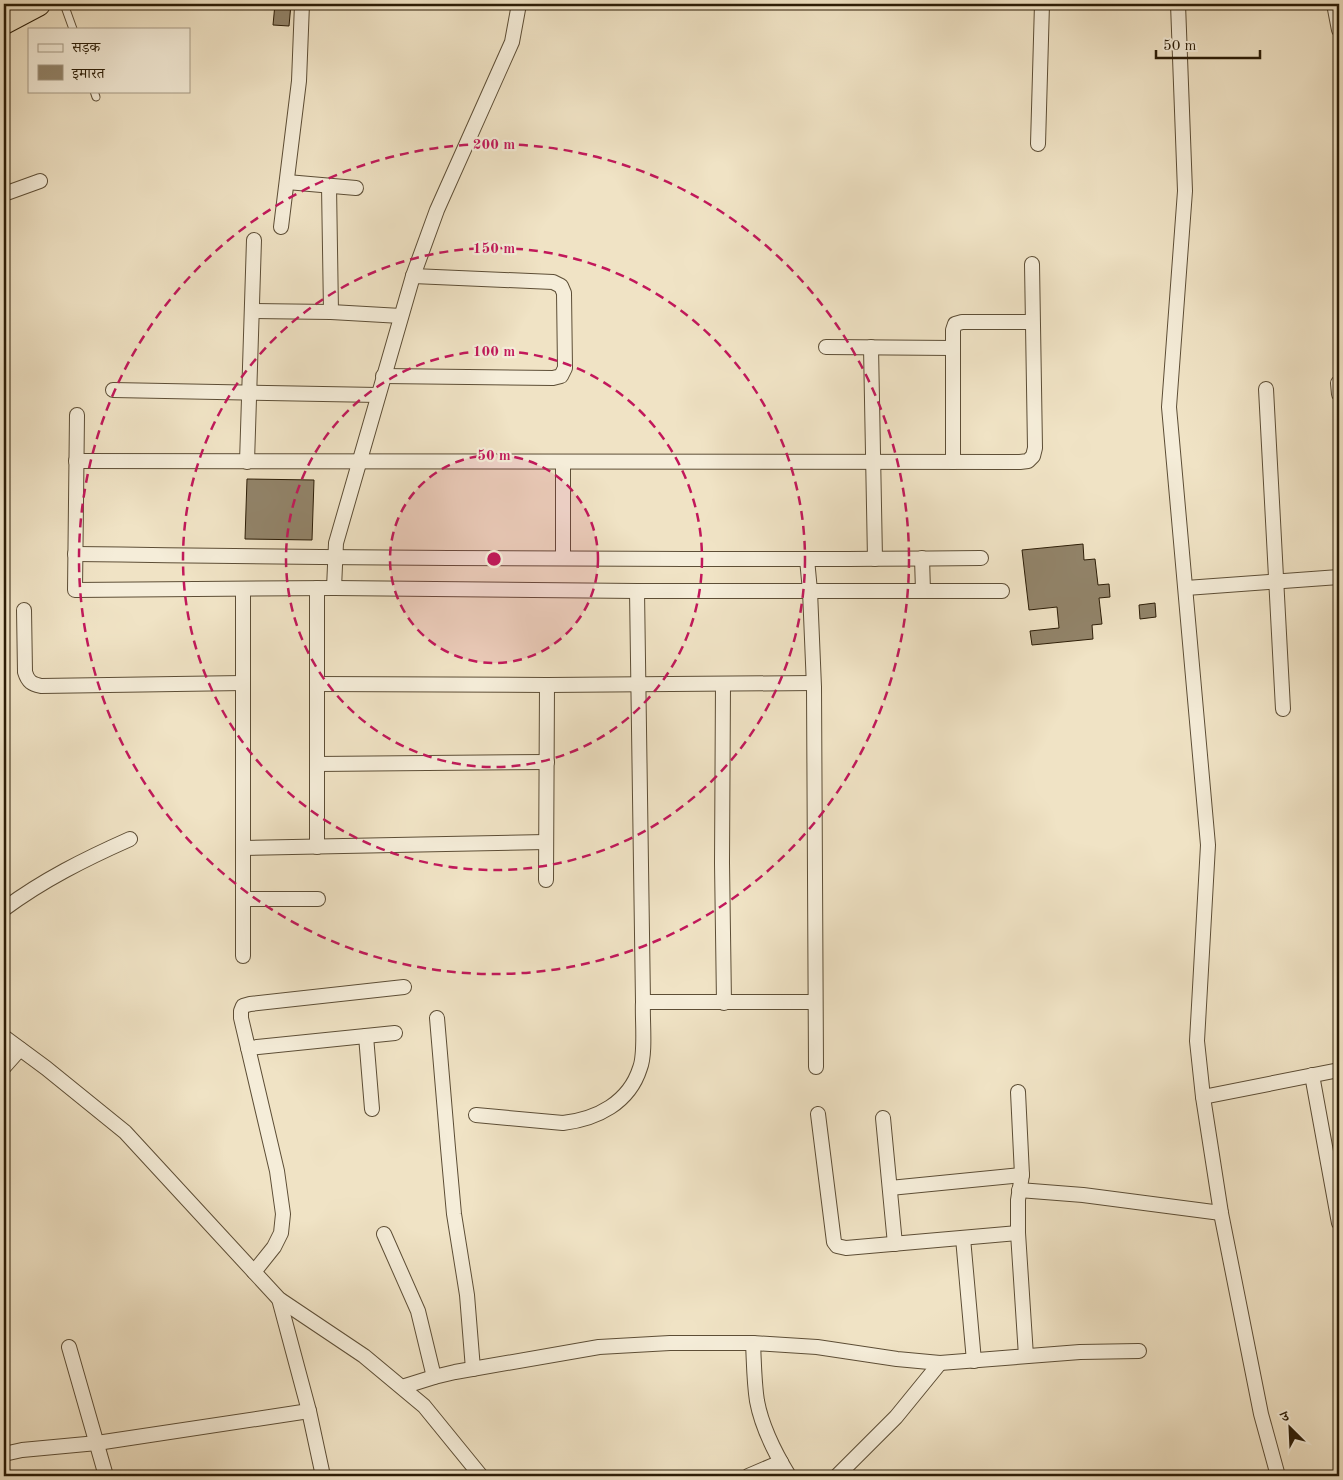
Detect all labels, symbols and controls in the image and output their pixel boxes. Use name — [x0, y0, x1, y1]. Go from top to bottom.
legend — [28, 28, 190, 92]
scale bar — [1156, 28, 1259, 60]
text: 50 m — [1163, 39, 1197, 54]
text: सड़क — [71, 41, 101, 56]
text: इमारत — [71, 67, 106, 82]
text: 200 m — [473, 138, 515, 153]
text: 150 m — [473, 242, 515, 257]
text: 100 m — [473, 345, 515, 360]
text: 50 m — [477, 449, 511, 464]
centre of rings — [485, 550, 503, 568]
north arrow — [1266, 1402, 1316, 1452]
text: उ — [1278, 1409, 1292, 1425]

